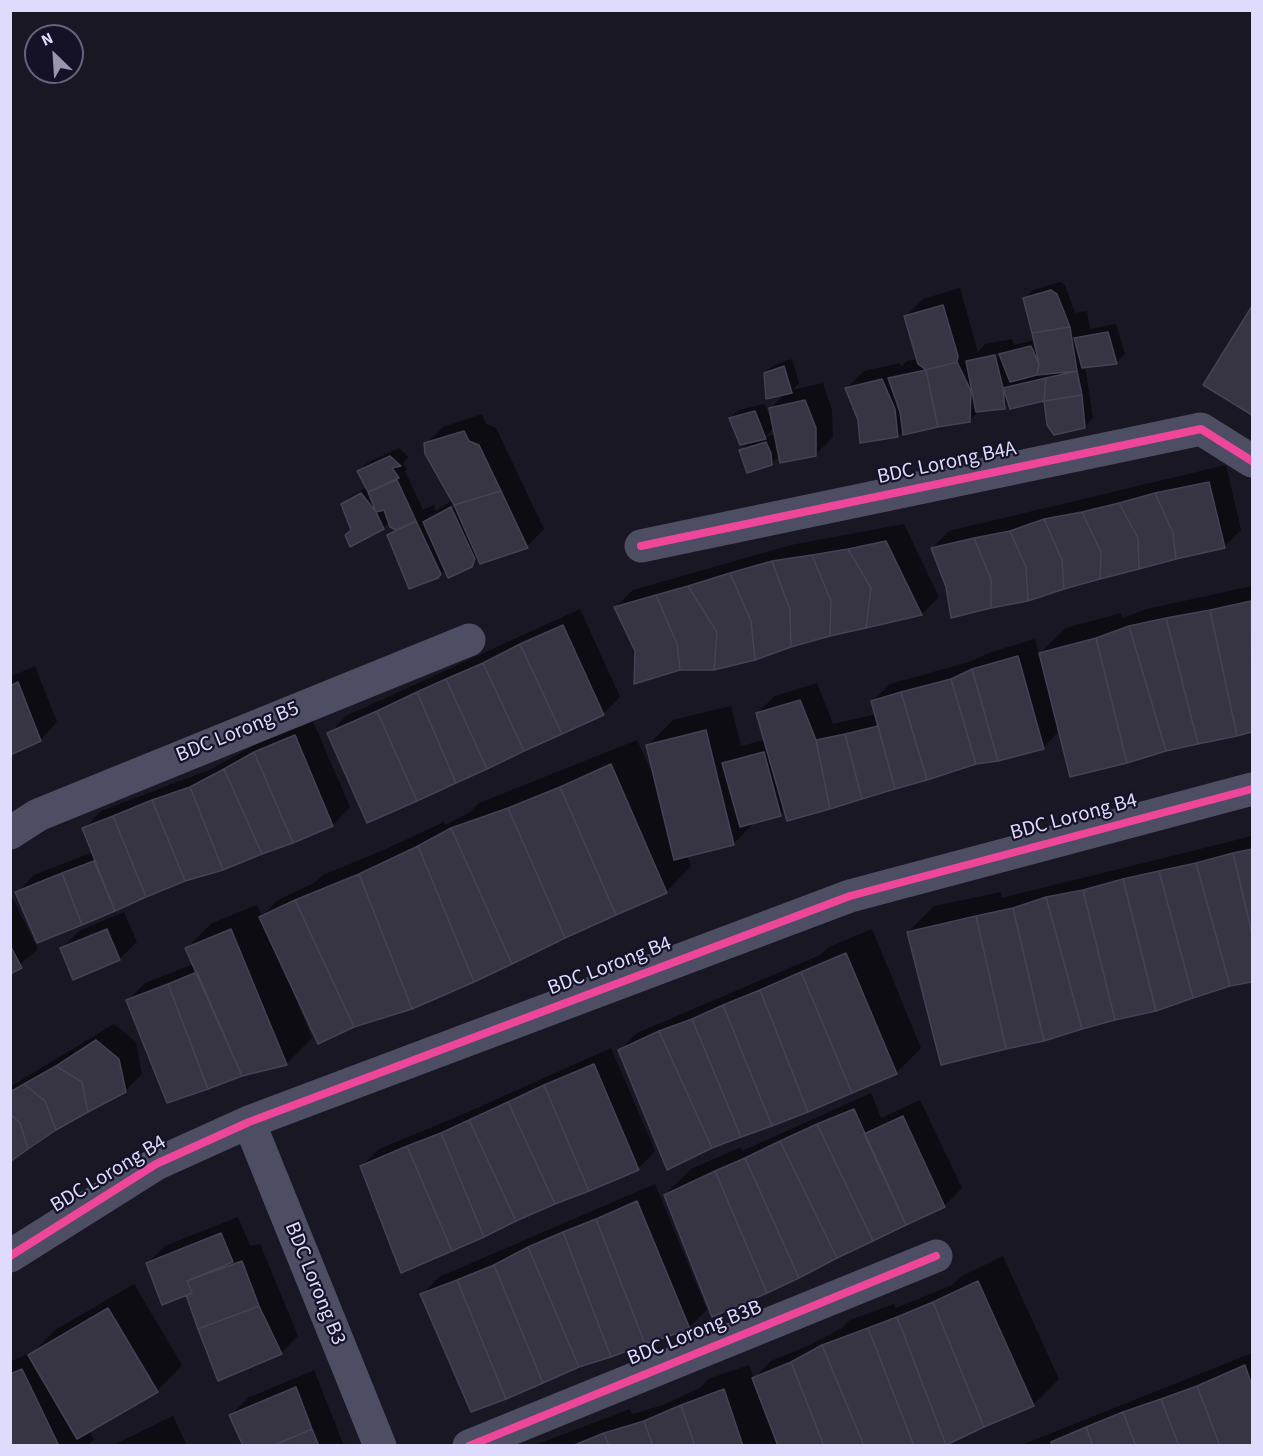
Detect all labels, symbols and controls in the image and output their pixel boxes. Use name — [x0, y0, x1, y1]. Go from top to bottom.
north arrow — [24, 24, 84, 84]
text: N — [38, 27, 57, 52]
street label: BDC Lorong B4A — [875, 437, 1019, 491]
street label: BDC Lorong B5 — [173, 697, 303, 769]
street label: BDC Lorong B4 — [1008, 789, 1140, 847]
street label: BDC Lorong B4 — [545, 932, 675, 1002]
street label: BDC Lorong B4 — [47, 1131, 171, 1219]
street label: BDC Lorong B3 — [278, 1219, 350, 1349]
street label: BDC Lorong B3B — [624, 1296, 766, 1372]

